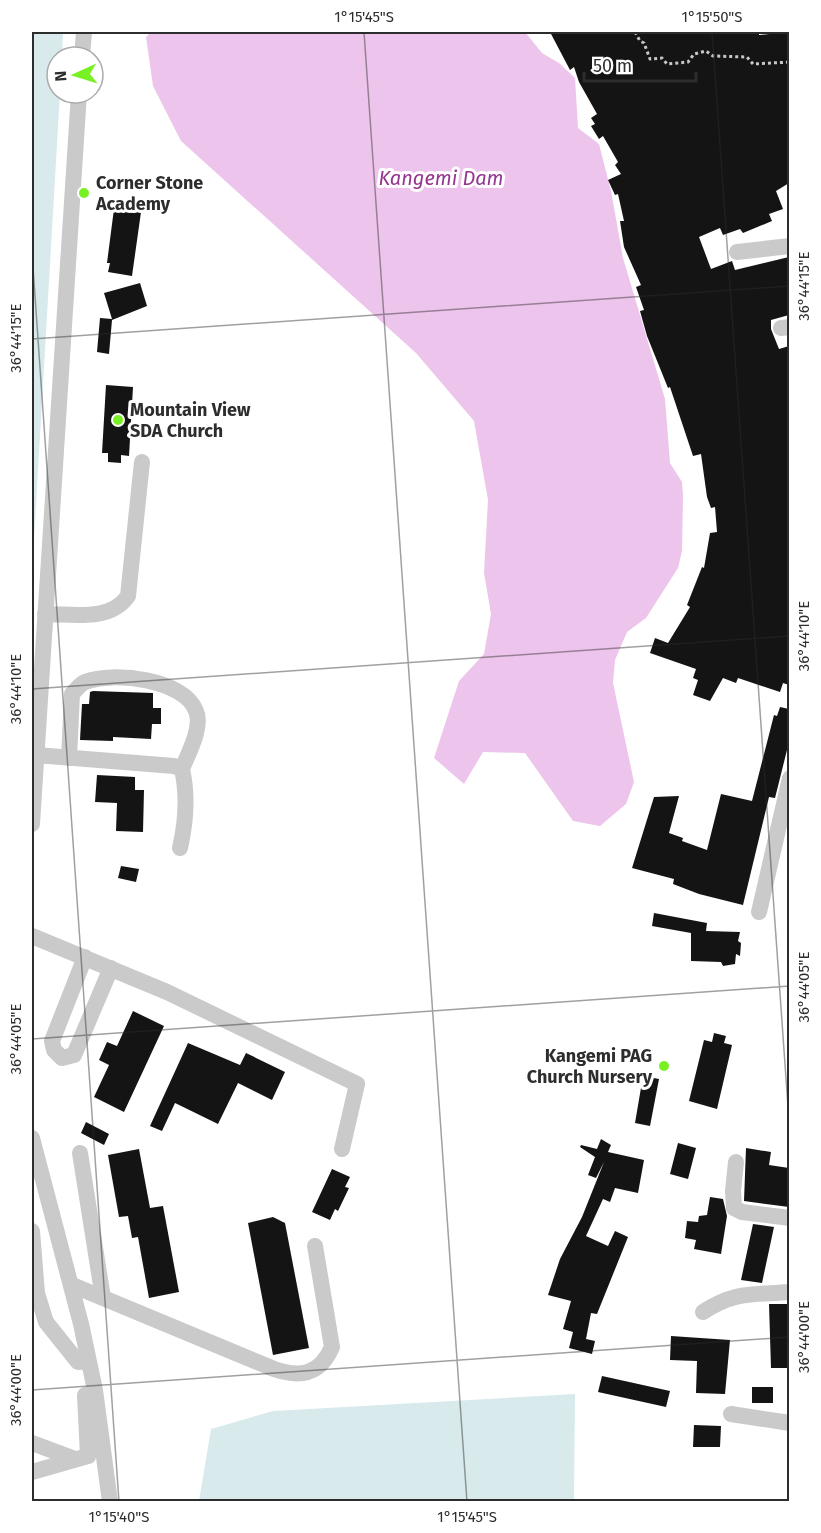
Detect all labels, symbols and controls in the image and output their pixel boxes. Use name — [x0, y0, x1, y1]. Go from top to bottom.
text: 1°15'45"S — [334, 8, 394, 26]
text: 1°15'50"S — [681, 8, 743, 26]
north arrow — [45, 45, 105, 105]
scale bar — [584, 45, 696, 83]
text: 50 m — [593, 55, 632, 77]
text: N — [51, 70, 70, 82]
water label: Kangemi Dam — [378, 166, 504, 190]
place label: Corner Stone Academy — [95, 172, 203, 215]
marker: Corner Stone Academy — [77, 186, 91, 200]
text: 36°44'15"E — [795, 251, 813, 321]
text: 36°44'15"E — [7, 303, 25, 373]
place label: Mountain View SDA Church — [130, 399, 251, 442]
marker: Mountain View SDA Church — [111, 413, 125, 427]
text: 36°44'10"E — [795, 601, 813, 671]
text: 36°44'10"E — [7, 654, 25, 724]
text: 36°44'05"E — [795, 952, 813, 1022]
text: 36°44'05"E — [7, 1004, 25, 1074]
place label: Kangemi PAG Church Nursery — [527, 1045, 653, 1088]
marker: Kangemi PAG Church Nursery — [657, 1059, 671, 1073]
text: 36°44'00"E — [795, 1301, 813, 1373]
text: 36°44'00"E — [7, 1354, 25, 1426]
text: 1°15'40"S — [89, 1508, 149, 1526]
text: 1°15'45"S — [437, 1508, 497, 1526]

